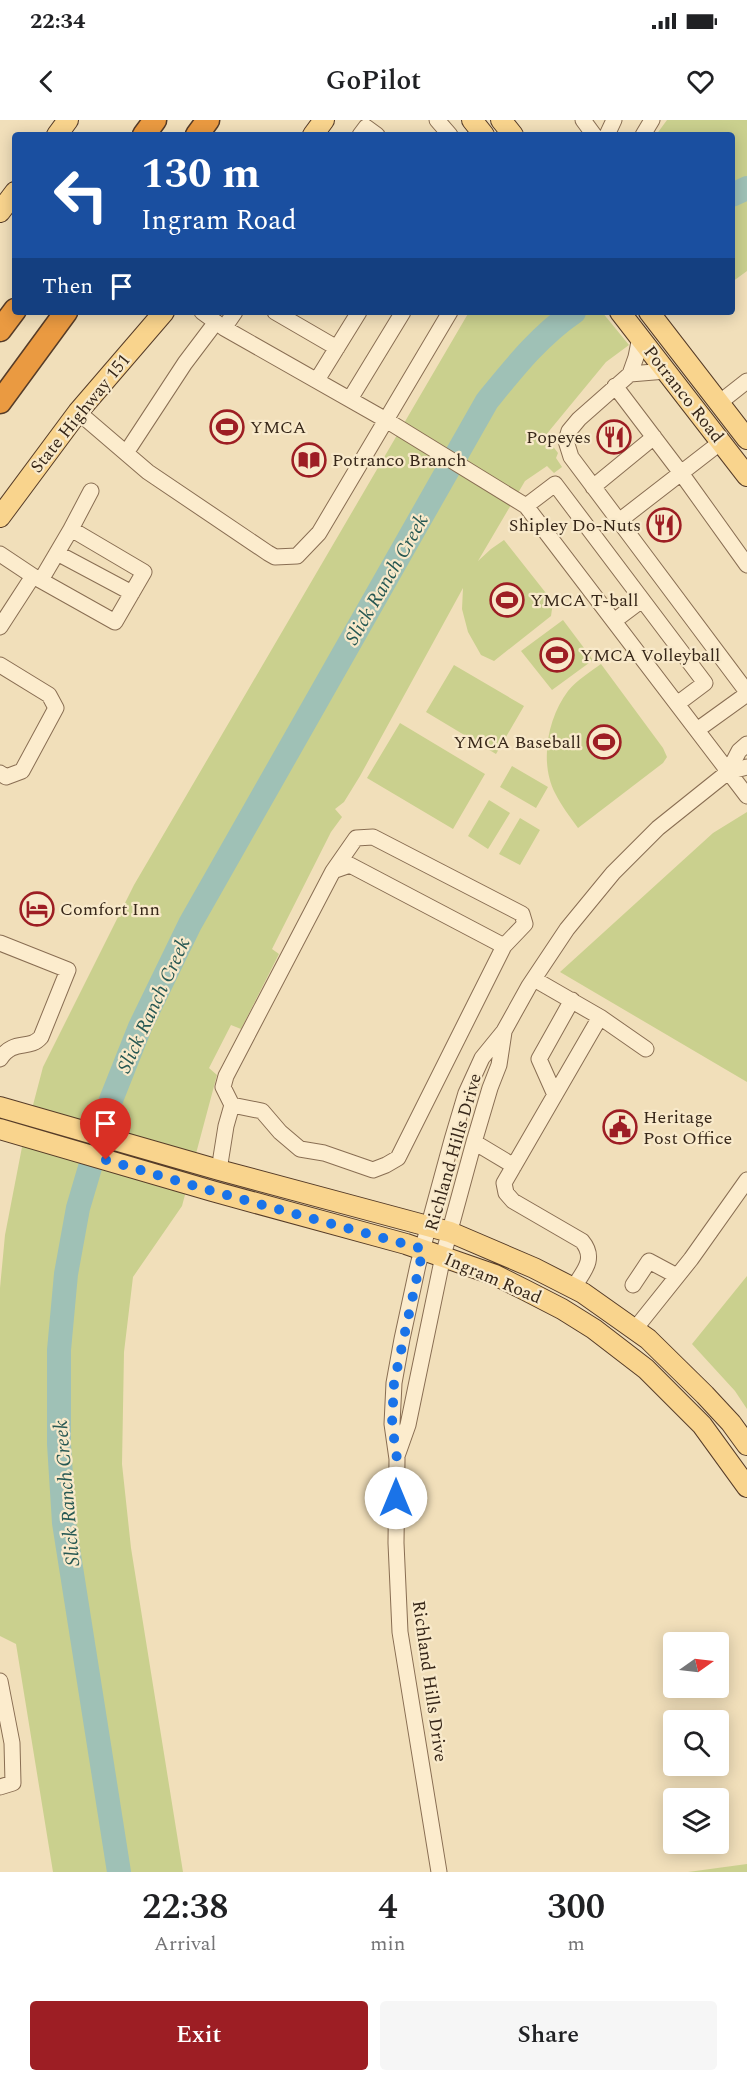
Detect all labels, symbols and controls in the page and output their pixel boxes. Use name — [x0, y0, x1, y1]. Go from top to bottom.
text: 22:34 — [30, 5, 85, 38]
text: GoPilot — [326, 60, 421, 102]
icon: back — [30, 65, 63, 98]
icon: heart — [684, 65, 717, 98]
text: 130 m — [141, 143, 260, 206]
icon: left — [42, 156, 120, 234]
text: Ingram Road — [141, 200, 297, 242]
text: Then — [42, 270, 93, 303]
icon: arrive — [105, 270, 138, 303]
street label: Potranco Road — [637, 340, 730, 449]
street label: State Highway 151 — [24, 348, 137, 479]
sports icon: YMCA — [209, 409, 245, 445]
place label: YMCA — [250, 414, 306, 441]
restaurant icon: Popeyes — [596, 419, 632, 455]
place label: Popeyes — [526, 424, 591, 451]
library icon: Potranco Branch — [291, 442, 327, 478]
place label: Potranco Branch — [332, 447, 466, 474]
restaurant icon: Shipley Do-Nuts — [646, 507, 682, 543]
water label: Slick Ranch Creek — [337, 508, 437, 650]
place label: Shipley Do-Nuts — [509, 512, 641, 539]
sports icon: YMCA T-ball — [489, 582, 525, 618]
place label: YMCA T-ball — [530, 587, 638, 614]
sports icon: YMCA Volleyball — [539, 637, 575, 673]
place label: YMCA Volleyball — [580, 642, 720, 669]
sports icon: YMCA Baseball — [586, 724, 622, 760]
place label: YMCA Baseball — [454, 729, 581, 756]
hotel icon: Comfort Inn — [19, 891, 55, 927]
place label: Comfort Inn — [60, 896, 160, 923]
water label: Slick Ranch Creek — [109, 932, 199, 1078]
street label: Richland Hills Drive — [418, 1070, 489, 1234]
pin — [80, 1098, 131, 1160]
place label: Heritage Post Office — [643, 1104, 732, 1152]
icon: arrive — [89, 1107, 122, 1140]
public building icon: Heritage Post Office — [602, 1109, 638, 1145]
street label: Ingram Road — [440, 1246, 546, 1311]
water label: Slick Ranch Creek — [46, 1418, 88, 1567]
position arrow — [364, 1466, 428, 1530]
street label: Richland Hills Drive — [405, 1599, 454, 1764]
north arrow — [663, 1632, 729, 1698]
map controls — [663, 1632, 729, 1854]
button: search — [663, 1710, 729, 1776]
button: layers — [663, 1788, 729, 1854]
text: 22:38 — [142, 1880, 228, 1935]
text: 4 — [378, 1880, 397, 1935]
text: 300 — [547, 1880, 605, 1935]
text: Arrival — [154, 1929, 216, 1959]
text: min — [370, 1929, 405, 1959]
text: m — [568, 1929, 585, 1959]
button: Exit — [30, 2001, 368, 2070]
button: Share — [380, 2001, 717, 2070]

